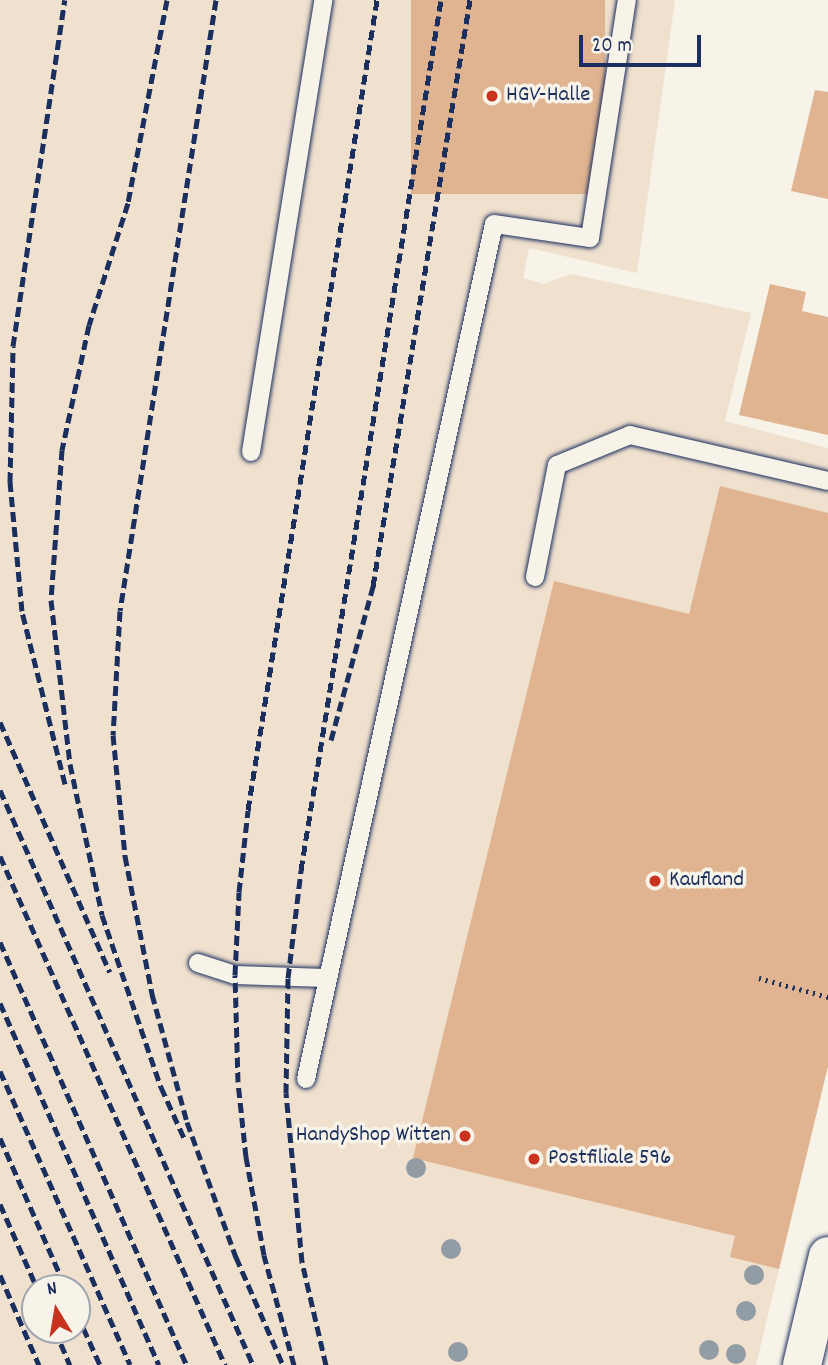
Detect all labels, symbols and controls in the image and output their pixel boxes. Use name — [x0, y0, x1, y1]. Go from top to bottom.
scale bar — [583, 21, 706, 65]
text: 20 m — [592, 32, 632, 62]
place label: HGV-Halle — [506, 82, 590, 110]
marker: HGV-Halle — [484, 88, 500, 104]
place label: Kaufland — [669, 867, 744, 895]
marker: Kaufland — [647, 873, 663, 889]
place label: HandyShop Witten — [296, 1122, 451, 1150]
marker: HandyShop Witten — [457, 1128, 473, 1144]
place label: Postfiliale 596 — [548, 1145, 671, 1173]
marker: Postfiliale 596 — [526, 1151, 542, 1167]
north arrow — [21, 1274, 91, 1344]
text: N — [45, 1276, 59, 1304]

